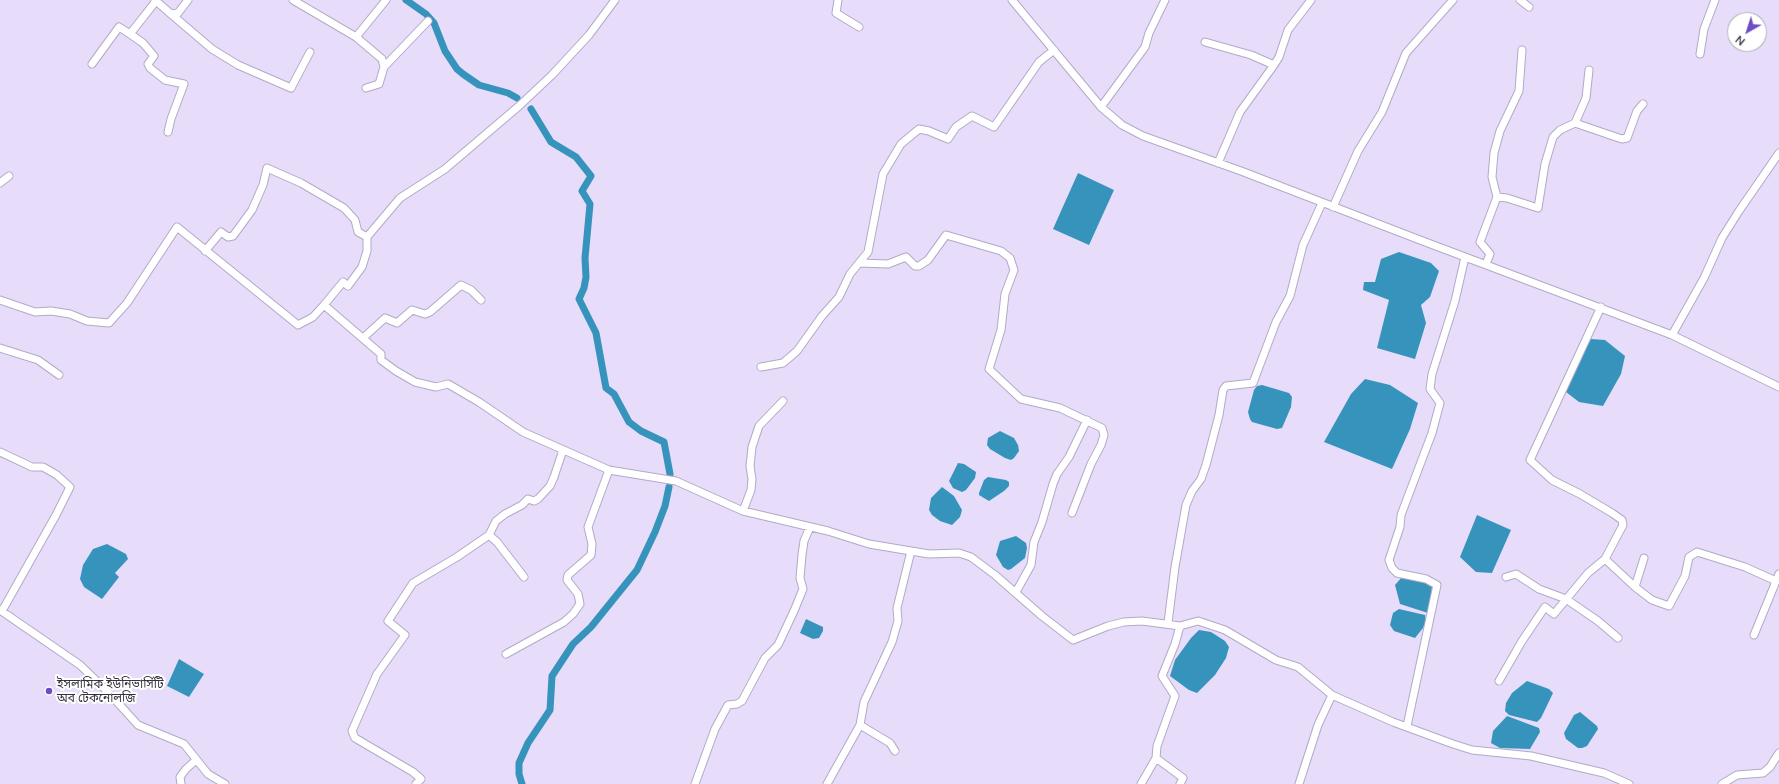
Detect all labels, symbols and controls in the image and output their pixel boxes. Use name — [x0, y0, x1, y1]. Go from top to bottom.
north arrow — [1727, 12, 1767, 52]
text: N — [1732, 32, 1748, 49]
place label: ইসলামিক ইউনিভার্সিটি অব টেকনোলজি — [57, 677, 164, 705]
marker: ইসলামিক ইউনিভার্সিটি অব টেকনোলজি — [44, 686, 54, 696]

